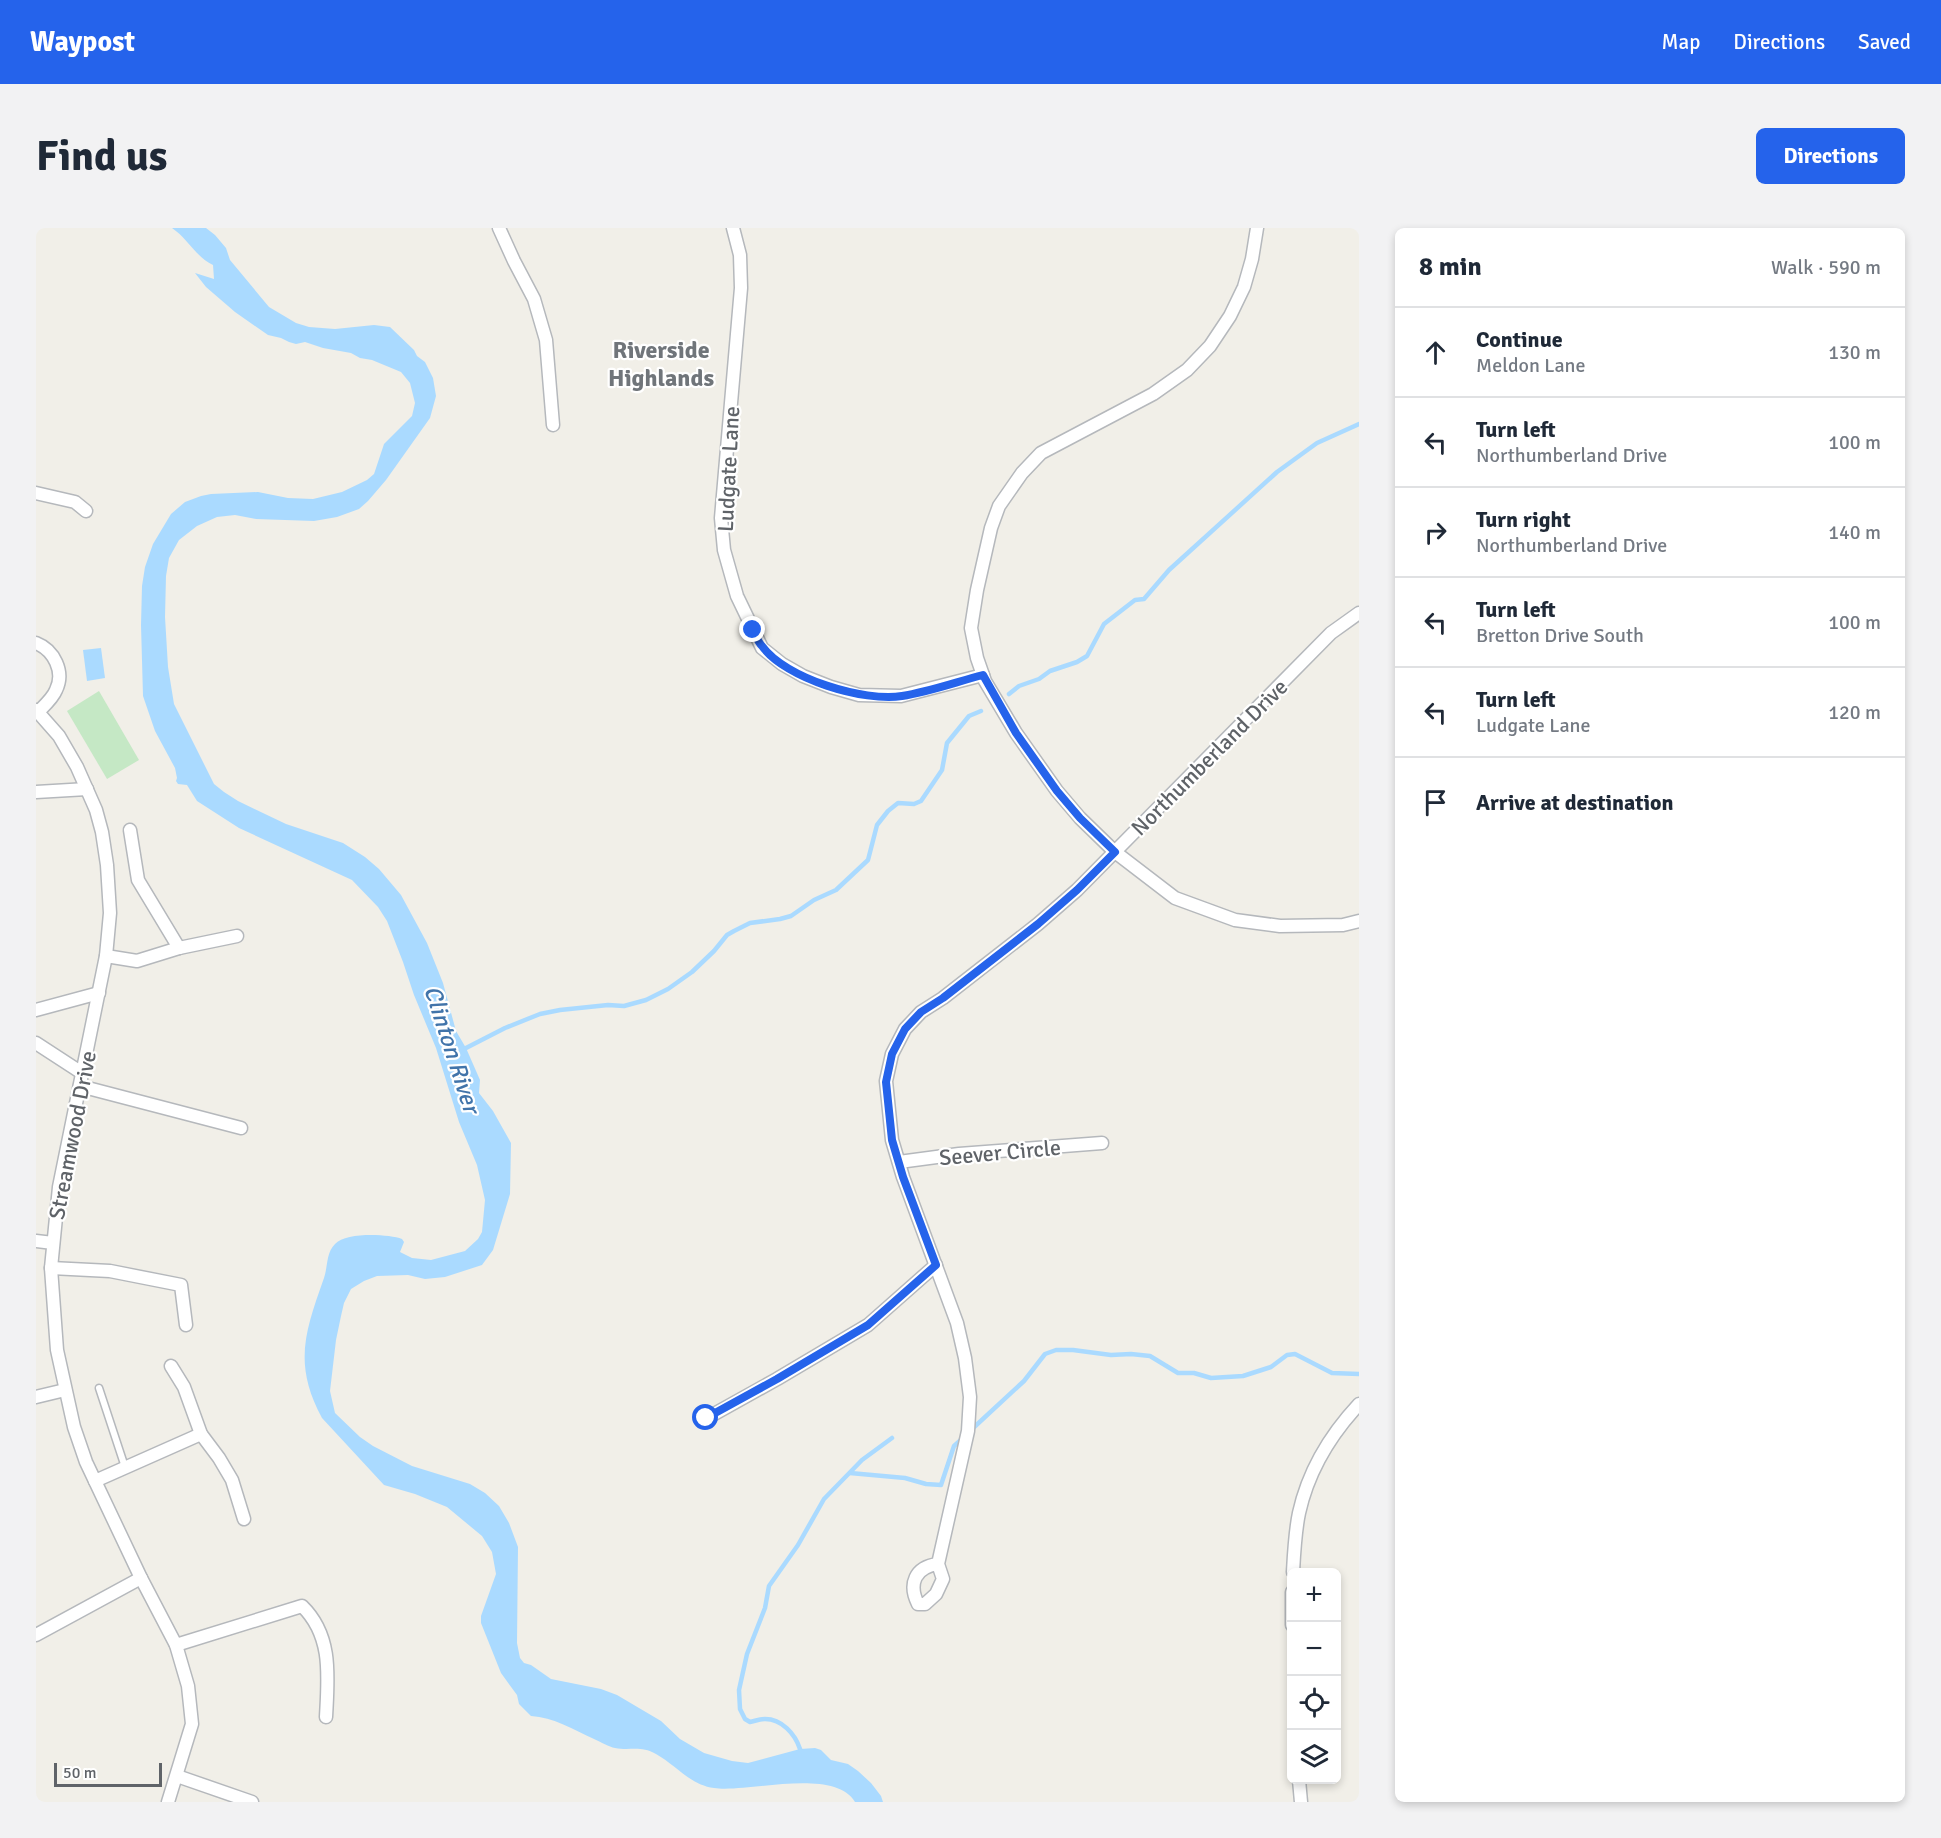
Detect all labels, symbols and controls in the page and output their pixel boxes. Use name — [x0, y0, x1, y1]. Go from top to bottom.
text: Waypost — [30, 25, 135, 59]
text: Map — [1662, 29, 1700, 55]
text: Directions — [1733, 29, 1825, 55]
text: Saved — [1858, 29, 1911, 55]
button: Directions — [1756, 128, 1905, 184]
text: Find us — [36, 131, 167, 182]
text: 8 min — [1419, 251, 1482, 283]
text: Walk · 590 m — [1771, 255, 1881, 280]
text: Continue — [1476, 326, 1563, 353]
district label: Riverside Highlands — [608, 335, 714, 393]
icon: ahead — [1419, 336, 1452, 369]
text: 130 m — [1828, 340, 1881, 365]
text: Meldon Lane — [1476, 353, 1586, 378]
street label: Ludgate Lane — [712, 405, 745, 533]
text: Turn left — [1476, 416, 1556, 443]
icon: left — [1419, 426, 1452, 459]
text: 100 m — [1828, 430, 1881, 455]
text: Northumberland Drive — [1476, 443, 1667, 468]
text: Turn right — [1476, 506, 1571, 533]
icon: right — [1419, 516, 1452, 549]
text: 140 m — [1828, 520, 1881, 545]
text: Northumberland Drive — [1476, 533, 1667, 558]
text: Turn left — [1476, 596, 1556, 623]
icon: left — [1419, 606, 1452, 639]
text: 100 m — [1828, 610, 1881, 635]
route end — [739, 616, 765, 642]
text: Bretton Drive South — [1476, 623, 1644, 648]
street label: Northumberland Drive — [1125, 673, 1293, 841]
text: Turn left — [1476, 686, 1556, 713]
icon: left — [1419, 696, 1452, 729]
text: 120 m — [1828, 700, 1881, 725]
text: Ludgate Lane — [1476, 713, 1591, 738]
icon: arrive — [1419, 786, 1452, 819]
text: Arrive at destination — [1476, 789, 1673, 816]
water label: Clinton River — [417, 982, 488, 1119]
street label: Streamwood Drive — [43, 1049, 102, 1222]
street label: Seever Circle — [938, 1134, 1062, 1171]
route start — [692, 1404, 718, 1430]
map controls — [1287, 1568, 1341, 1784]
button: + — [1287, 1568, 1341, 1622]
button: − — [1287, 1622, 1341, 1676]
button: locate — [1287, 1676, 1341, 1730]
button: layers — [1287, 1730, 1341, 1784]
scale bar — [54, 1760, 162, 1788]
text: 50 m — [63, 1763, 97, 1783]

